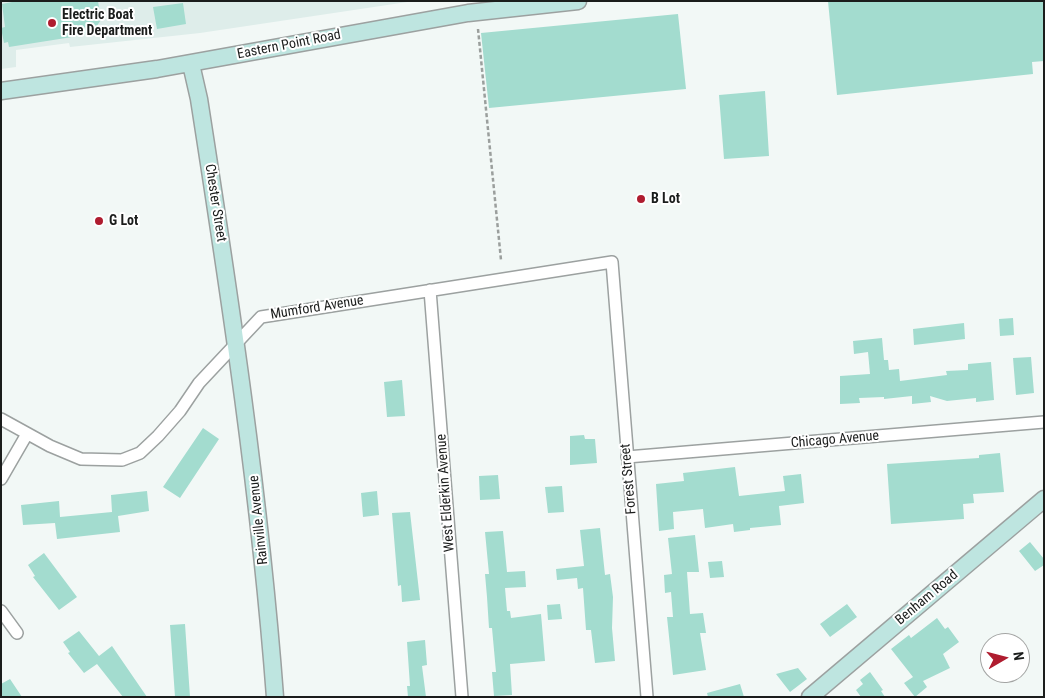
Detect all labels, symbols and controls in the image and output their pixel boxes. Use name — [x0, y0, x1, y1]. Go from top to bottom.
place label: Electric Boat Fire Department — [62, 7, 152, 40]
marker: Electric Boat Fire Department — [46, 17, 58, 29]
street label: Eastern Point Road — [236, 27, 342, 63]
street label: Chester Street — [201, 163, 229, 243]
place label: B Lot — [651, 191, 680, 207]
marker: B Lot — [635, 193, 647, 205]
place label: G Lot — [109, 213, 138, 229]
marker: G Lot — [93, 215, 105, 227]
street label: Mumford Avenue — [269, 292, 365, 324]
street label: Chicago Avenue — [790, 428, 880, 452]
street label: West Elderkin Avenue — [433, 433, 459, 553]
street label: Forest Street — [618, 443, 640, 515]
street label: Rainville Avenue — [246, 474, 272, 566]
street label: Benham Road — [892, 567, 962, 629]
north arrow — [980, 633, 1030, 683]
text: N — [1010, 651, 1027, 661]

